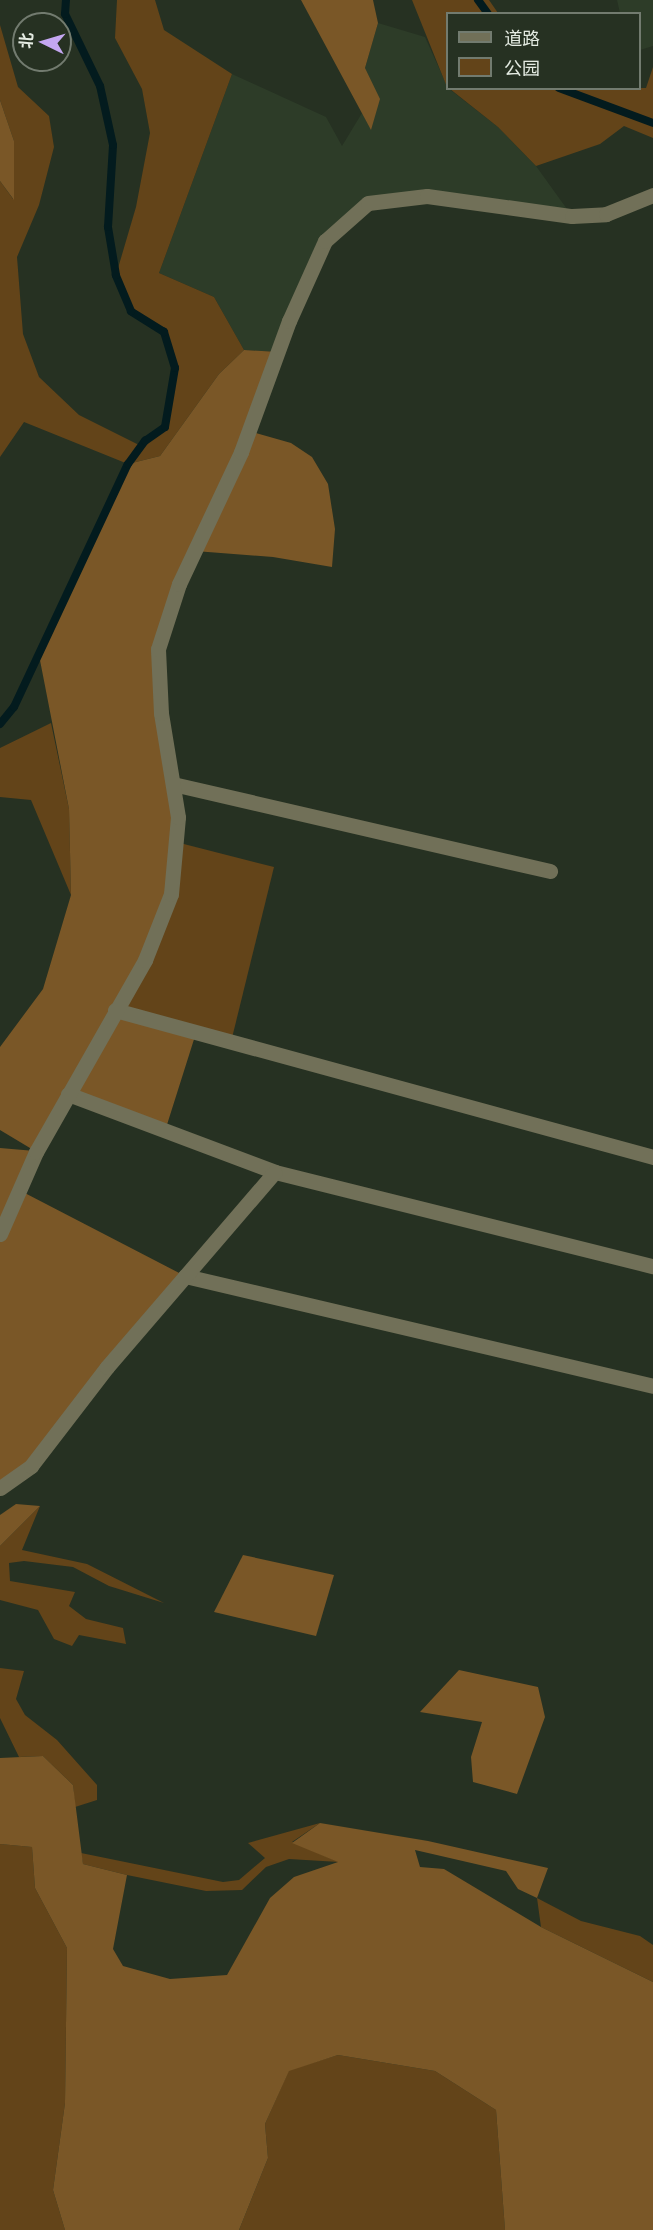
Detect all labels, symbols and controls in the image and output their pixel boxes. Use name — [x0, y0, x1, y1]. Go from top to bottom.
north arrow — [12, 12, 72, 72]
legend — [446, 12, 641, 90]
text: 道路 — [504, 26, 540, 50]
text: 北 — [14, 32, 38, 50]
text: 公园 — [504, 56, 540, 80]

